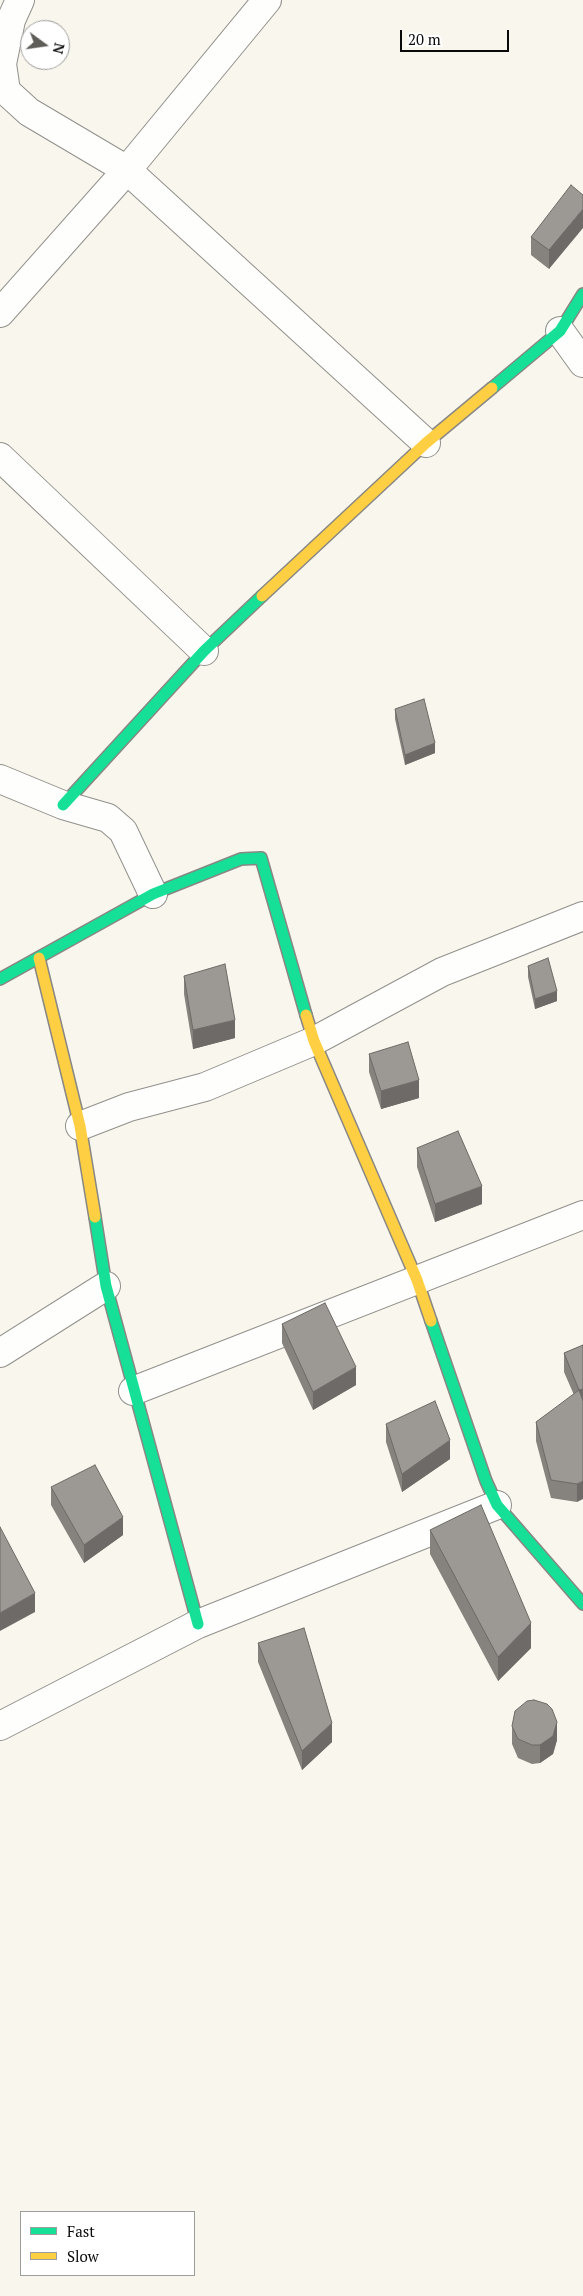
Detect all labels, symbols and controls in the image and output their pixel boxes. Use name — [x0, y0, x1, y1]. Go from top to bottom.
north arrow — [20, 20, 70, 70]
scale bar — [403, 20, 512, 52]
text: 20 m — [408, 29, 441, 49]
text: N — [49, 41, 70, 56]
legend — [20, 2211, 195, 2276]
text: Fast — [67, 2221, 95, 2241]
text: Slow — [67, 2246, 99, 2266]

